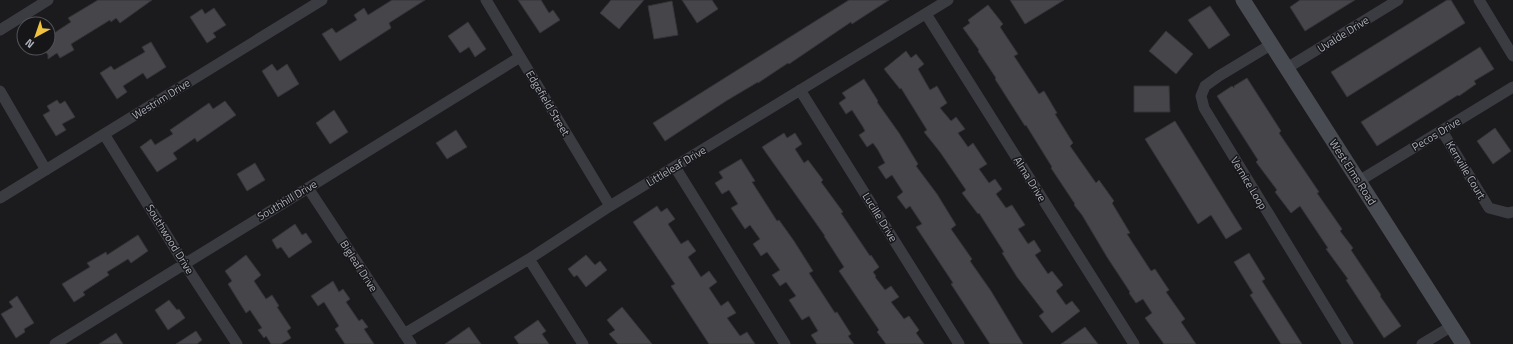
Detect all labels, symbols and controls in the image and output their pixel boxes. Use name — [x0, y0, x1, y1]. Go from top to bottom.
street label: Uvalde Drive — [1314, 12, 1372, 56]
north arrow — [16, 16, 56, 56]
text: N — [22, 35, 38, 52]
street label: Edgefield Street — [522, 67, 574, 139]
street label: Westrim Drive — [129, 75, 194, 123]
street label: Pecos Drive — [1409, 113, 1464, 155]
street label: West Elms Road — [1326, 136, 1380, 208]
street label: Kerrville Court — [1442, 138, 1490, 202]
street label: Littleleaf Drive — [643, 142, 709, 190]
street label: Alma Drive — [1010, 153, 1050, 205]
street label: Vernice Loop — [1227, 154, 1271, 213]
street label: Southhill Drive — [254, 176, 320, 224]
street label: Lucille Drive — [859, 189, 902, 245]
street label: Southwood Drive — [142, 201, 198, 277]
street label: Bigleaf Drive — [336, 237, 382, 295]

